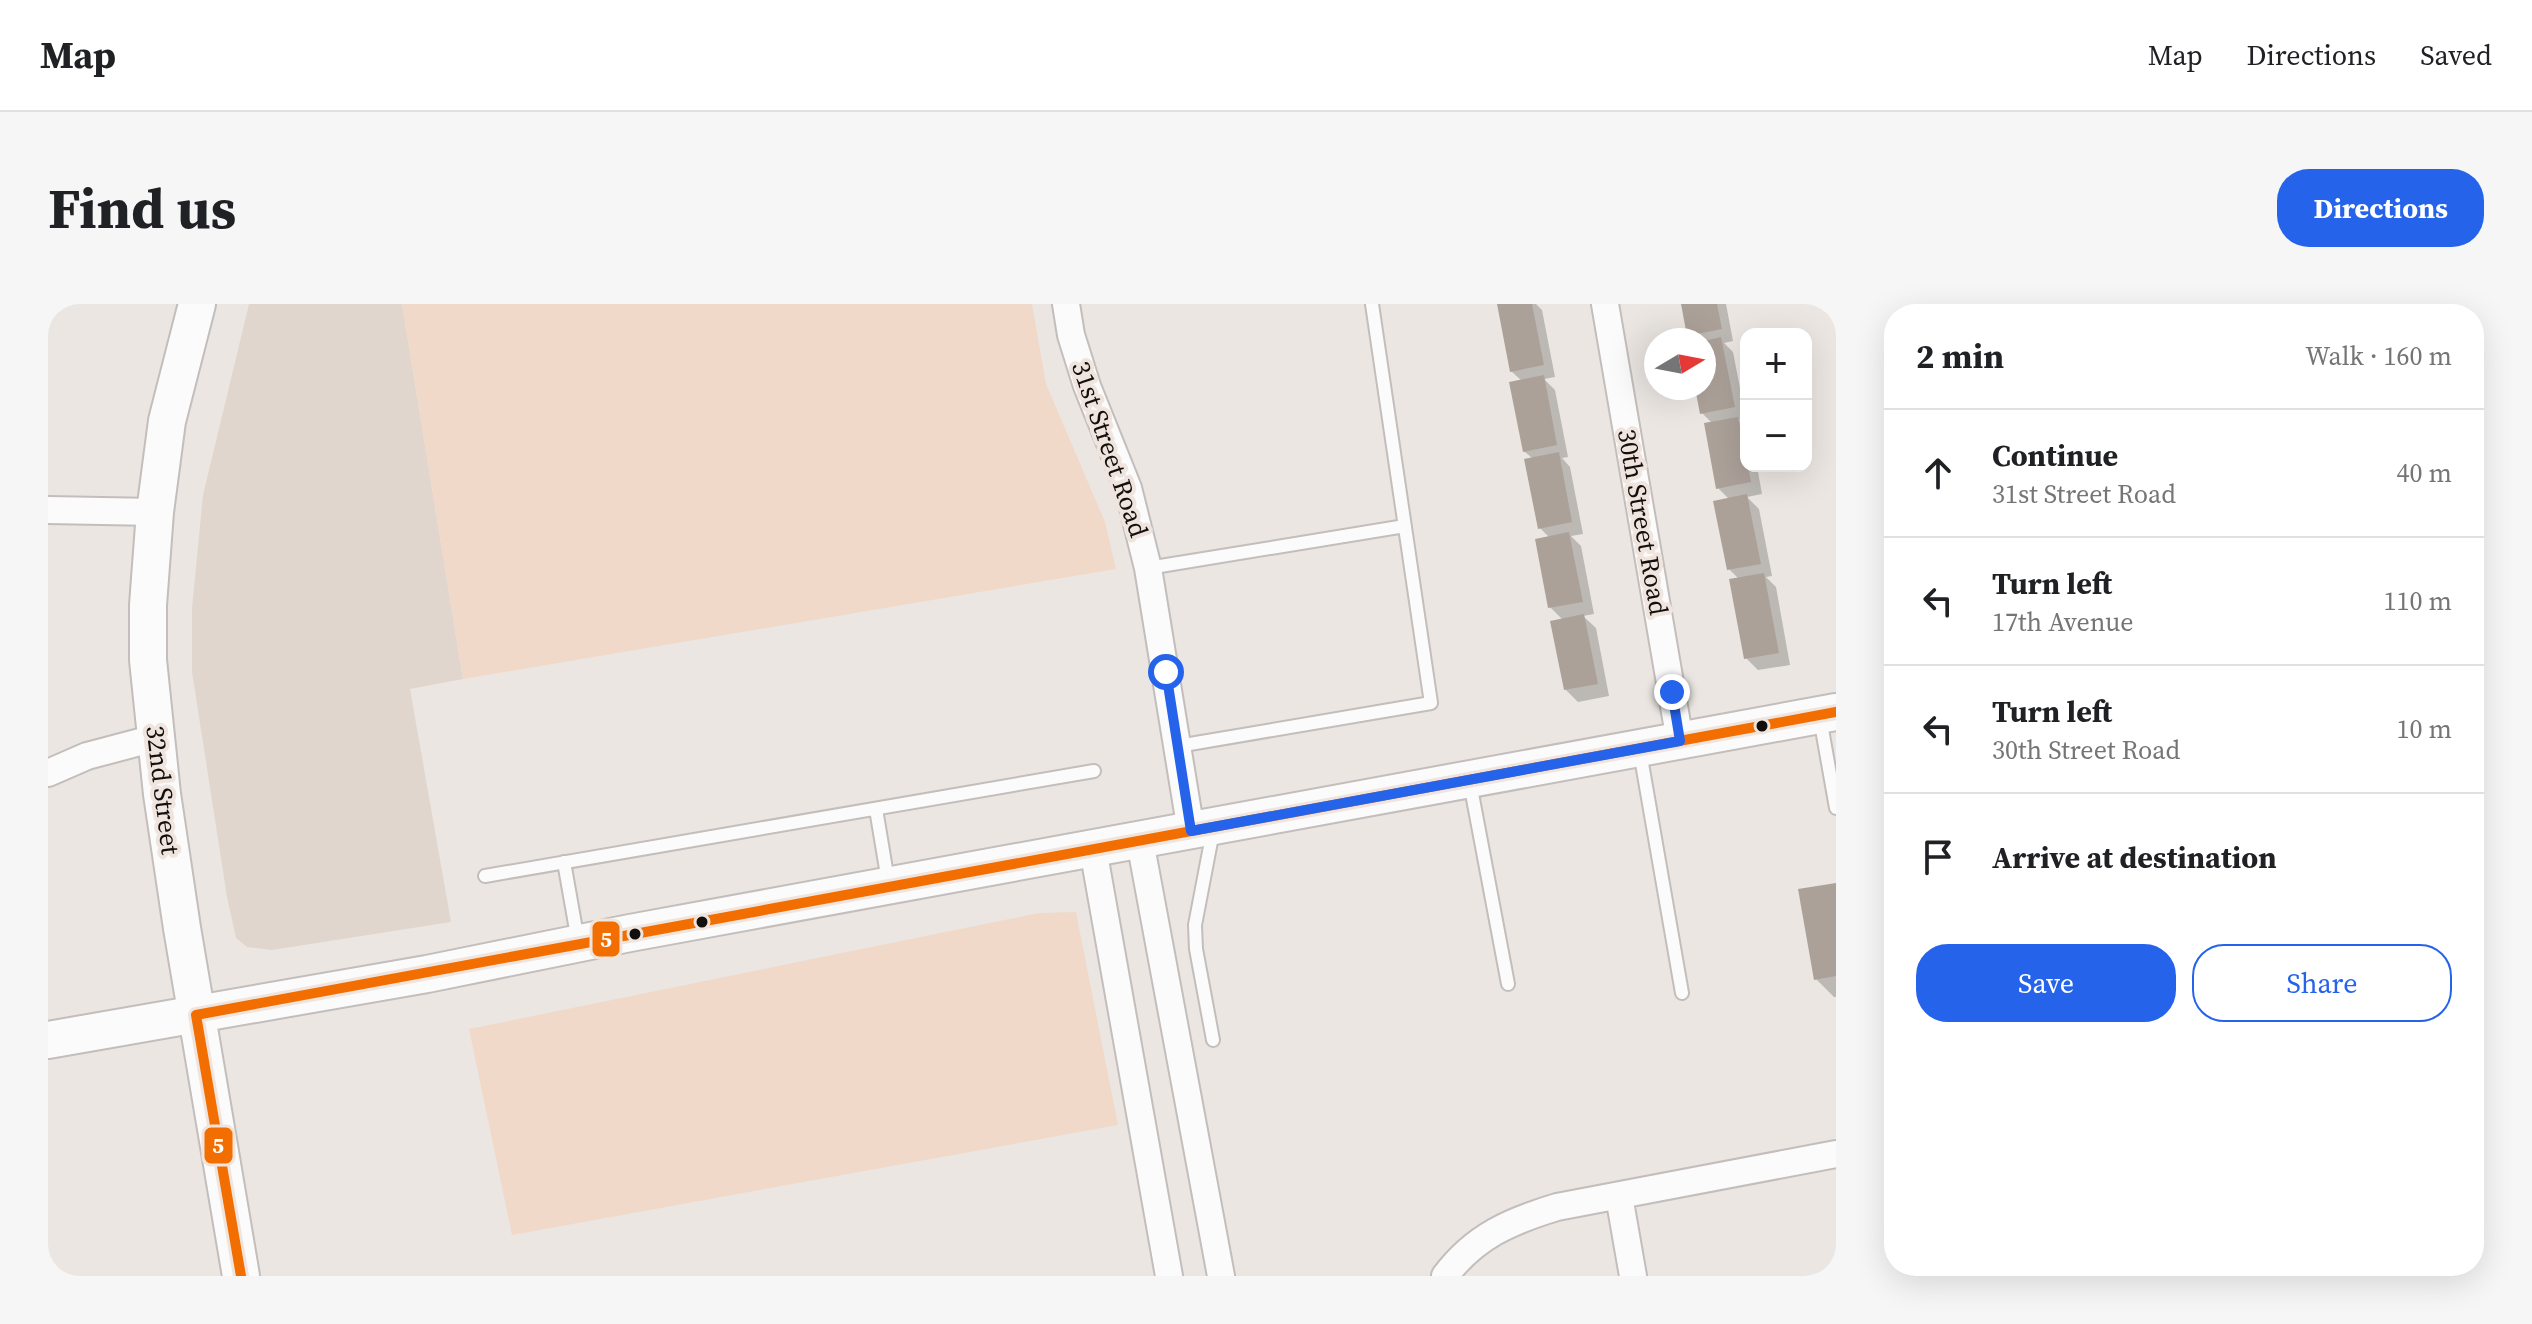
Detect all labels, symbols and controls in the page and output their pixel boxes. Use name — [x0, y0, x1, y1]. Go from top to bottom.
text: Map — [40, 29, 116, 81]
text: Map — [2148, 36, 2203, 74]
text: Directions — [2247, 36, 2376, 74]
text: Saved — [2420, 36, 2492, 74]
button: Directions — [2277, 169, 2484, 247]
text: Find us — [48, 170, 236, 247]
north arrow — [1644, 328, 1716, 400]
map controls — [1740, 328, 1812, 472]
button: + — [1740, 328, 1812, 400]
text: 2 min — [1916, 333, 2004, 379]
text: Walk · 160 m — [2305, 338, 2452, 374]
street label: 31st Street Road — [1063, 356, 1157, 542]
button: − — [1740, 400, 1812, 472]
street label: 30th Street Road — [1609, 426, 1677, 618]
text: Continue — [1992, 435, 2118, 476]
icon: ahead — [1916, 451, 1960, 495]
text: 40 m — [2397, 455, 2452, 491]
text: 31st Street Road — [1992, 476, 2176, 512]
text: Turn left — [1992, 563, 2112, 604]
icon: left — [1916, 579, 1960, 623]
text: 110 m — [2384, 583, 2452, 619]
text: 17th Avenue — [1992, 604, 2134, 640]
route start — [1148, 654, 1184, 690]
route end — [1654, 674, 1690, 710]
text: Turn left — [1992, 691, 2112, 732]
icon: left — [1916, 707, 1960, 751]
text: 10 m — [2397, 711, 2452, 747]
unlabelled marker — [1754, 718, 1770, 734]
street label: 32nd Street — [137, 723, 189, 857]
text: 30th Street Road — [1992, 732, 2180, 768]
icon: arrive — [1916, 835, 1960, 879]
text: Arrive at destination — [1992, 837, 2277, 878]
unlabelled marker — [694, 914, 710, 930]
line badge: 5 — [591, 920, 621, 958]
text: 5 — [600, 924, 612, 954]
unlabelled marker — [627, 926, 643, 942]
button: Save — [1916, 944, 2176, 1022]
button: Share — [2192, 944, 2452, 1022]
line badge: 5 — [203, 1126, 234, 1165]
text: 5 — [212, 1130, 224, 1160]

